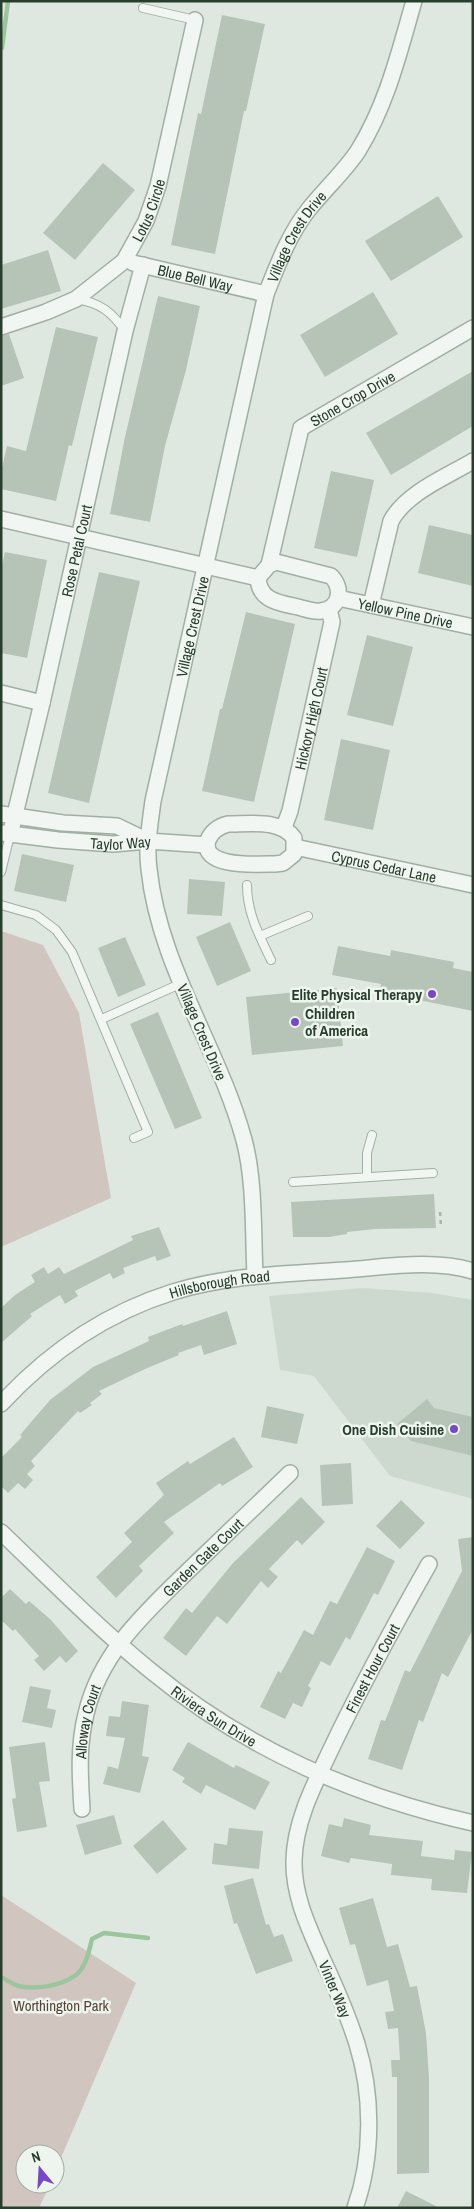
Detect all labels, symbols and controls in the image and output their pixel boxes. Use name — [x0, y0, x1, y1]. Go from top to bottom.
street label: Lotus Circle — [126, 177, 170, 245]
street label: Village Crest Drive — [261, 186, 331, 285]
street label: Blue Bell Way — [156, 259, 236, 297]
street label: Stone Crop Drive — [306, 365, 399, 431]
street label: Rose Petal Court — [56, 502, 97, 599]
street label: Village Crest Drive — [170, 574, 213, 679]
street label: Yellow Pine Drive — [356, 592, 455, 633]
street label: Hickory High Court — [289, 664, 332, 772]
street label: Taylor Way — [89, 830, 152, 855]
street label: Cyprus Cedar Lane — [330, 845, 439, 887]
street label: Village Crest Drive — [172, 980, 232, 1084]
place label: Elite Physical Therapy — [291, 984, 422, 1005]
marker: Elite Physical Therapy — [426, 988, 438, 1000]
place label: Children of America — [305, 1003, 368, 1041]
marker: Children of America — [289, 1016, 301, 1028]
street label: Hillsborough Road — [167, 1265, 271, 1303]
place label: One Dish Cuisine — [342, 1419, 444, 1440]
marker: One Dish Cuisine — [448, 1423, 460, 1435]
street label: Garden Gate Court — [158, 1513, 248, 1601]
street label: Finest Hour Court — [340, 1619, 404, 1716]
street label: Alloway Court — [70, 1680, 105, 1760]
street label: Riviera Sun Drive — [167, 1680, 261, 1751]
street label: Vinter Way — [314, 1957, 357, 2022]
park label: Worthington Park — [13, 1995, 110, 2016]
north arrow — [15, 2144, 65, 2194]
text: N — [29, 2147, 43, 2166]

